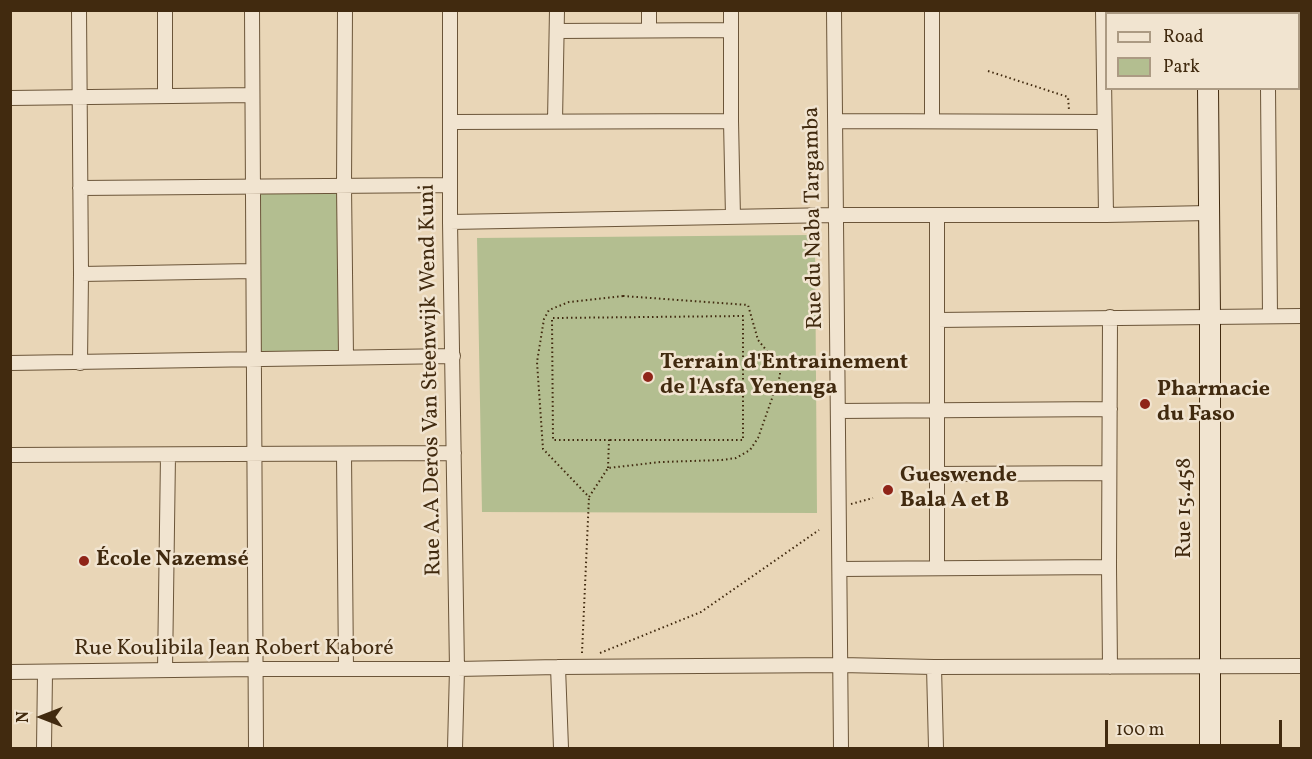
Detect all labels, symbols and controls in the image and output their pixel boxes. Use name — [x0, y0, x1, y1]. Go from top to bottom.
legend — [1105, 12, 1300, 90]
text: Road — [1163, 25, 1204, 50]
text: Park — [1163, 55, 1200, 80]
street label: Rue du Naba Targamba — [800, 107, 830, 329]
street label: Rue A.A Deros Van Steenwijk Wend Kuni — [415, 184, 449, 576]
place label: Terrain d'Entrainement de l'Asfa Yenenga — [660, 351, 908, 402]
marker: Terrain d'Entrainement de l'Asfa Yenenga — [641, 370, 655, 384]
place label: Pharmacie du Faso — [1157, 378, 1270, 430]
marker: Pharmacie du Faso — [1138, 397, 1152, 411]
street label: Rue 15.458 — [1173, 458, 1199, 558]
place label: Gueswende Bala A et B — [900, 464, 1017, 516]
marker: Gueswende Bala A et B — [881, 483, 895, 497]
place label: École Nazemsé — [96, 548, 249, 574]
marker: École Nazemsé — [77, 554, 91, 568]
street label: Rue Koulibila Jean Robert Kaboré — [74, 637, 394, 663]
north arrow — [12, 687, 72, 747]
scale bar — [1108, 708, 1285, 746]
text: N — [13, 711, 35, 723]
text: 100 m — [1116, 718, 1165, 743]

